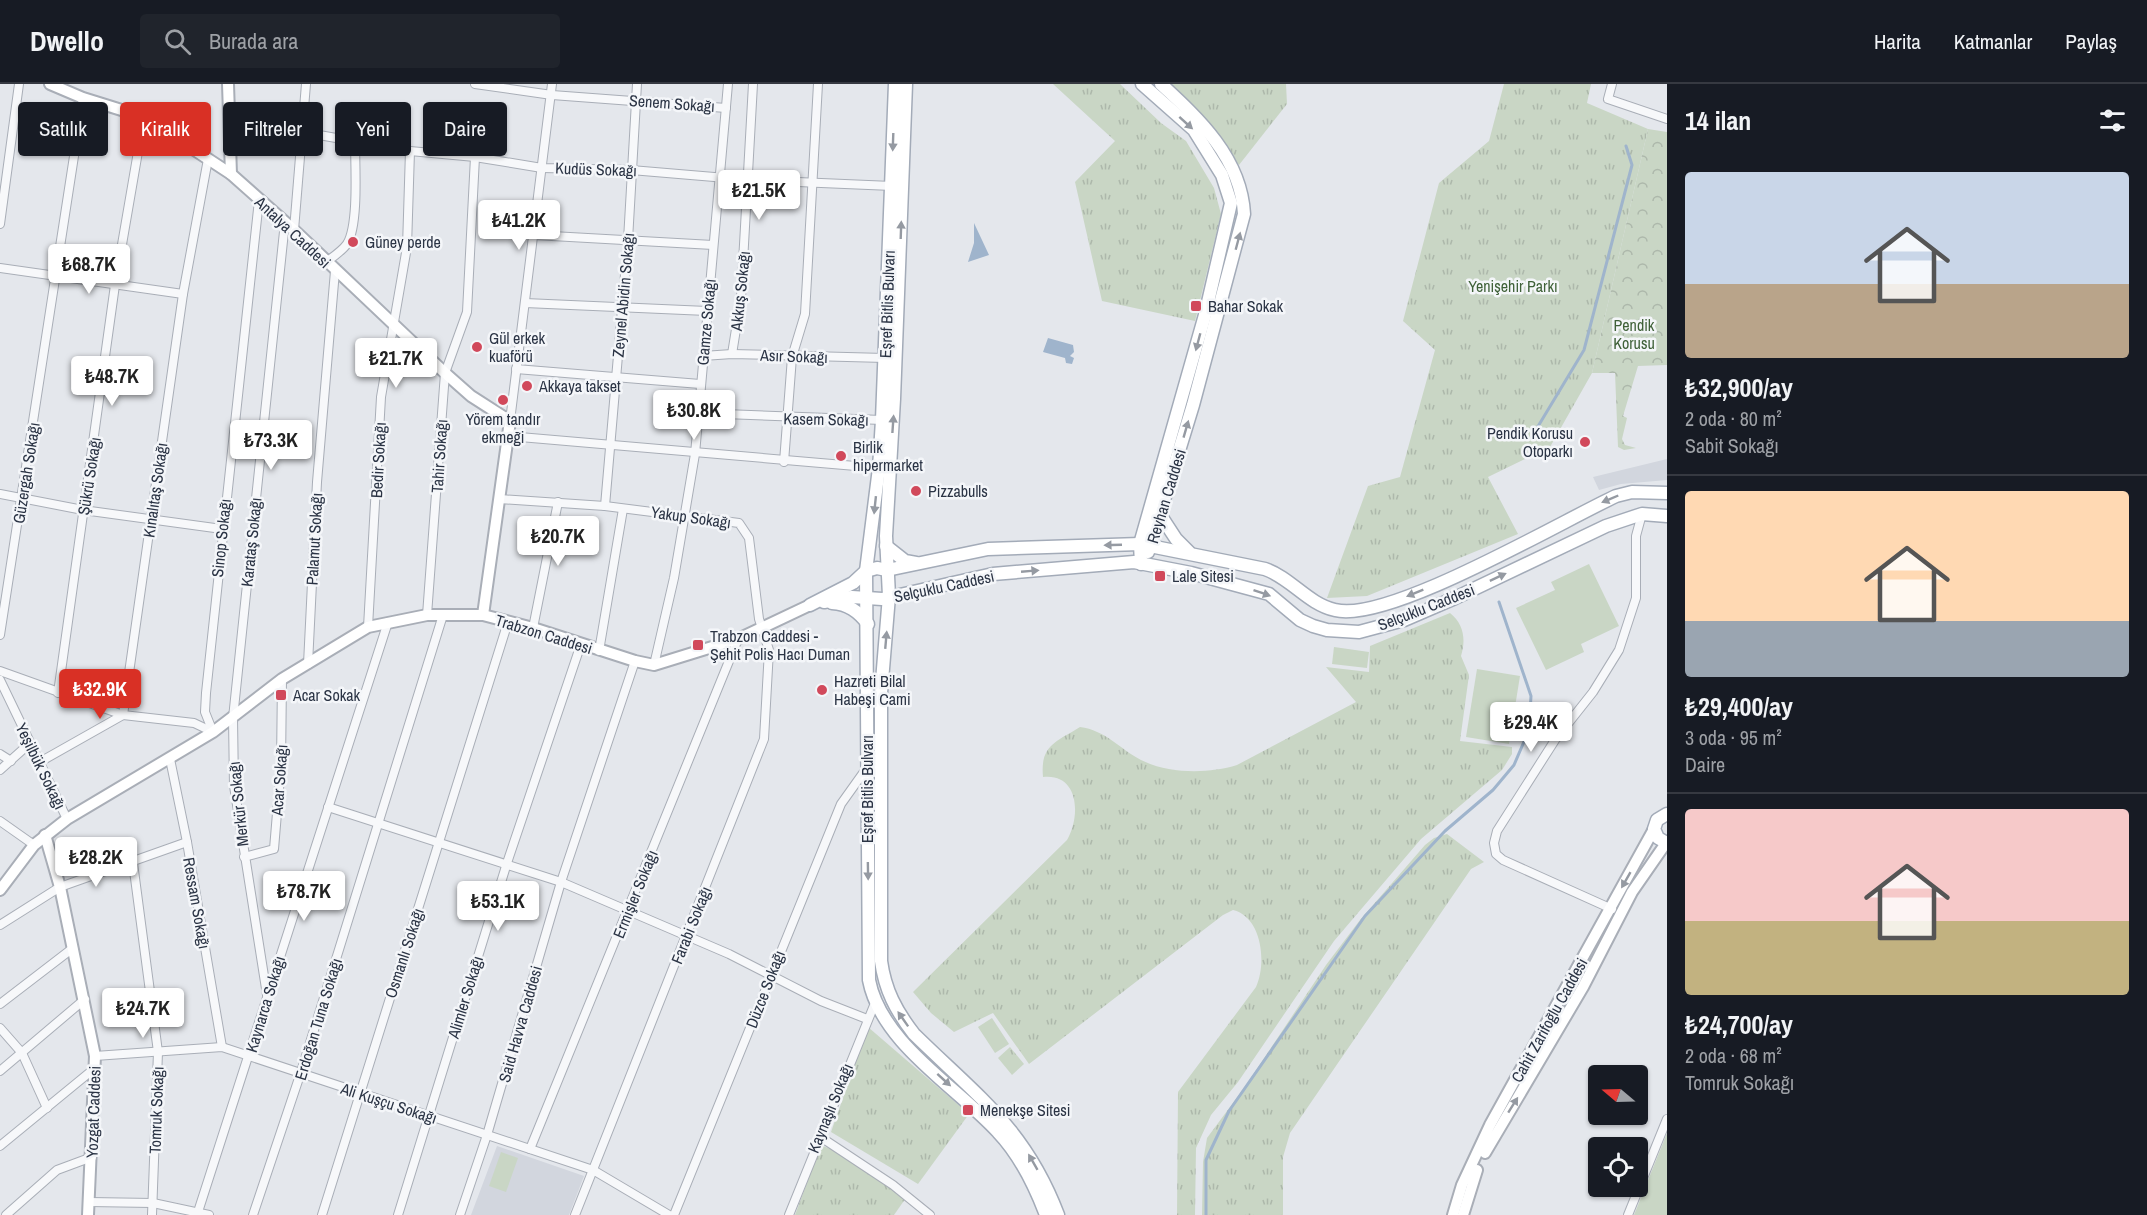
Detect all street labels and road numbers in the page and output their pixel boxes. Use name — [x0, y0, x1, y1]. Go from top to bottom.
street label: Senem Sokağı — [628, 89, 716, 117]
street label: Kudüs Sokağı — [555, 157, 637, 181]
street label: Antalya Caddesi — [250, 190, 336, 273]
street label: Zeynel Abidin Sokağı — [607, 232, 639, 358]
street label: Akkuş Sokağı — [725, 250, 755, 333]
street label: Eşref Bitlis Bulvarı — [874, 250, 900, 358]
street label: Gamze Sokağı — [691, 278, 721, 366]
street label: Asır Sokağı — [759, 344, 828, 368]
street label: Kasem Sokağı — [783, 407, 869, 431]
street label: Tahir Sokağı — [425, 418, 453, 494]
street label: Güzergah Sokağı — [7, 421, 45, 525]
street label: Bedir Sokağı — [365, 422, 391, 498]
street label: Şükrü Sokağı — [72, 435, 106, 517]
street label: Kınalıtaş Sokağı — [137, 441, 173, 539]
street label: Reyhan Caddesi — [1141, 446, 1191, 546]
street label: Palamut Sokağı — [301, 492, 327, 586]
street label: Karataş Sokağı — [235, 496, 267, 588]
street label: Sinop Sokağı — [206, 498, 236, 578]
street label: Yakup Sokağı — [649, 500, 733, 534]
street label: Selçuklu Caddesi — [892, 565, 996, 607]
street label: Selçuklu Caddesi — [1374, 578, 1478, 636]
street label: Trabzon Caddesi — [493, 609, 595, 659]
street label: Yeşilbük Sokağı — [11, 719, 71, 813]
street label: Eşref Bitlis Bulvarı — [856, 735, 878, 843]
street label: Acar Sokağı — [265, 744, 292, 817]
street label: Merkür Sokağı — [223, 760, 253, 848]
street label: Ermişler Sokağı — [607, 847, 663, 941]
street label: Ressam Sokağı — [178, 855, 216, 951]
street label: Farabi Sokağı — [665, 883, 717, 967]
street label: Osmanlı Sokağı — [379, 905, 429, 1001]
street label: Düzce Sokağı — [740, 947, 790, 1031]
street label: Kaynarca Sokağı — [240, 953, 290, 1055]
street label: Alimler Sokağı — [442, 953, 488, 1042]
street label: Cahit Zarifoğlu Caddesi — [1506, 954, 1592, 1086]
street label: Erdoğan Tuna Sokağı — [289, 955, 347, 1083]
street label: Said Havva Caddesi — [493, 963, 547, 1085]
street label: Kaynaşlı Sokağı — [802, 1060, 858, 1156]
street label: Yozgat Caddesi — [80, 1065, 106, 1159]
street label: Tomruk Sokağı — [143, 1066, 169, 1154]
street label: Ali Kuşçu Sokağı — [337, 1077, 440, 1129]

